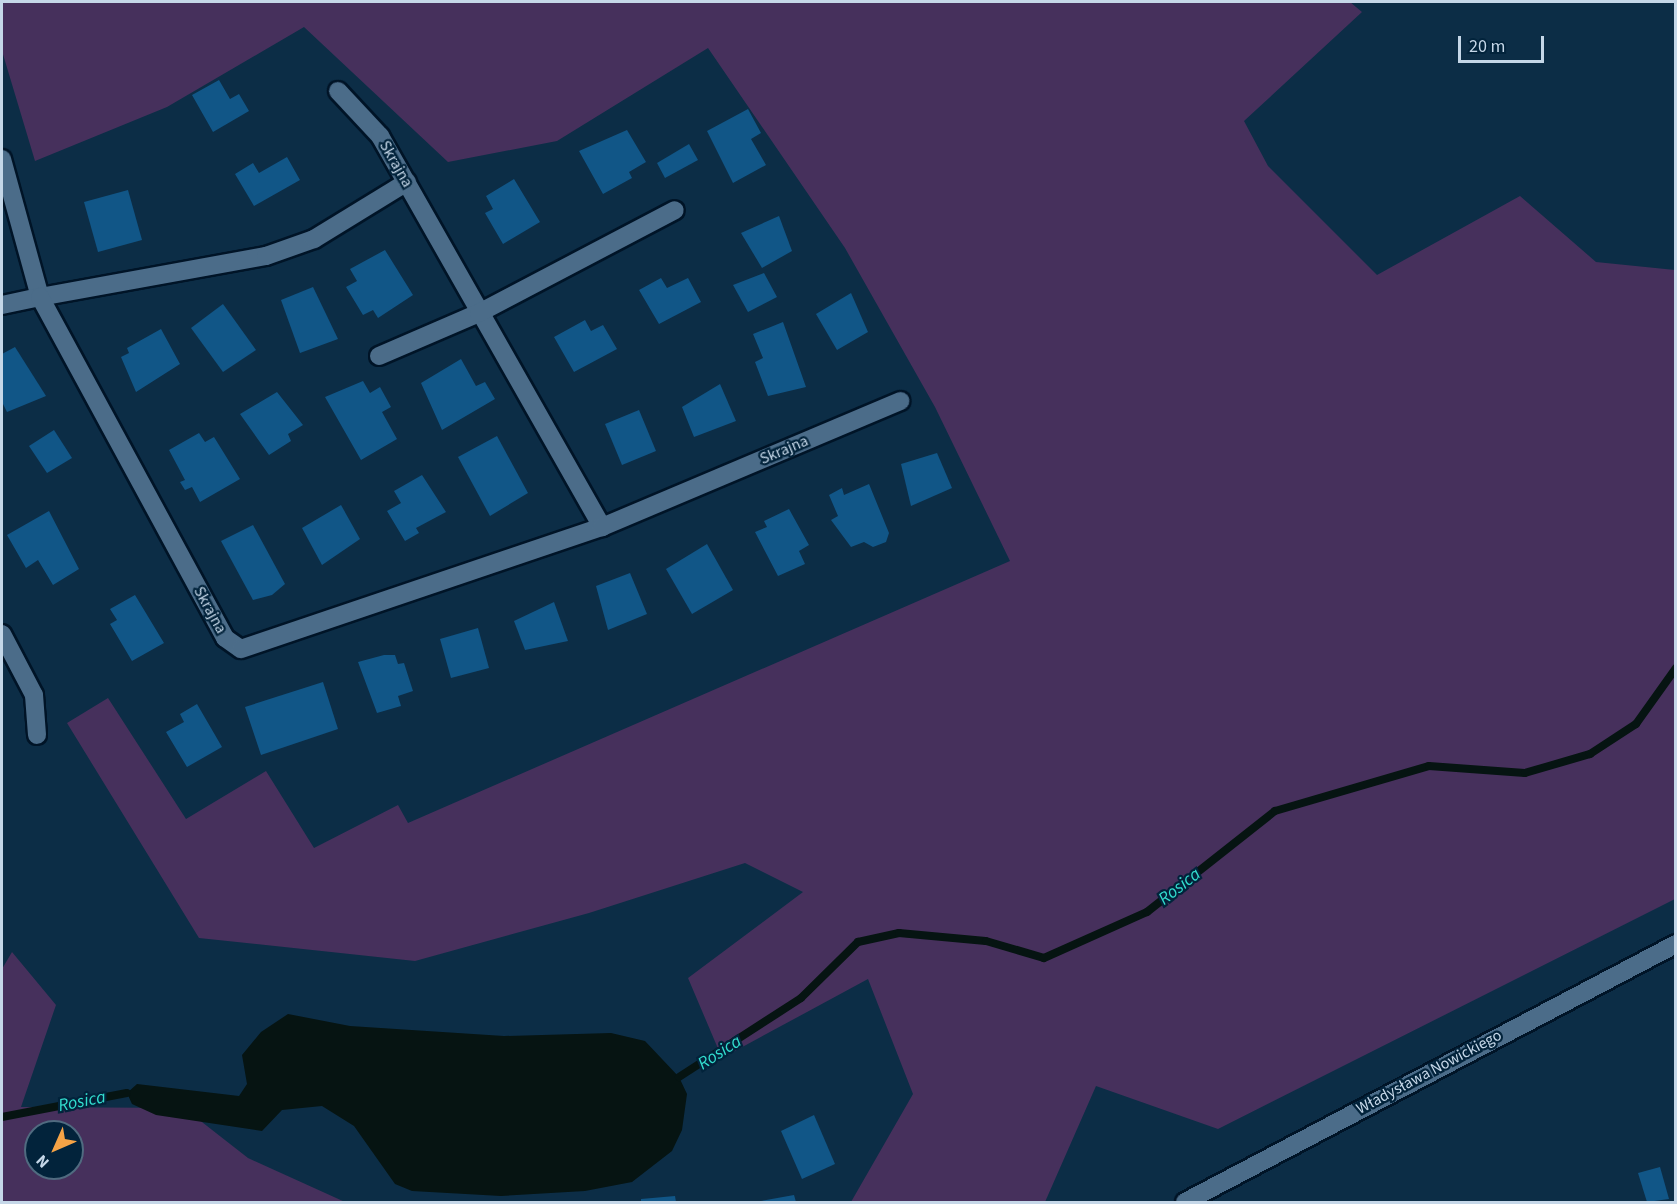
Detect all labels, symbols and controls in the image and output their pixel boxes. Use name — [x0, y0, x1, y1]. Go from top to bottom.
scale bar — [1461, 24, 1546, 62]
text: 20 m — [1469, 34, 1505, 59]
street label: Skrajna — [375, 137, 417, 191]
street label: Skrajna — [757, 431, 811, 469]
street label: Skrajna — [189, 583, 231, 637]
water label: Rosica — [1155, 864, 1205, 910]
street label: Władysława Nowickiego — [1353, 1026, 1505, 1118]
water label: Rosica — [694, 1031, 746, 1075]
water label: Rosica — [56, 1087, 108, 1117]
north arrow — [24, 1120, 84, 1180]
text: N — [31, 1150, 54, 1173]

